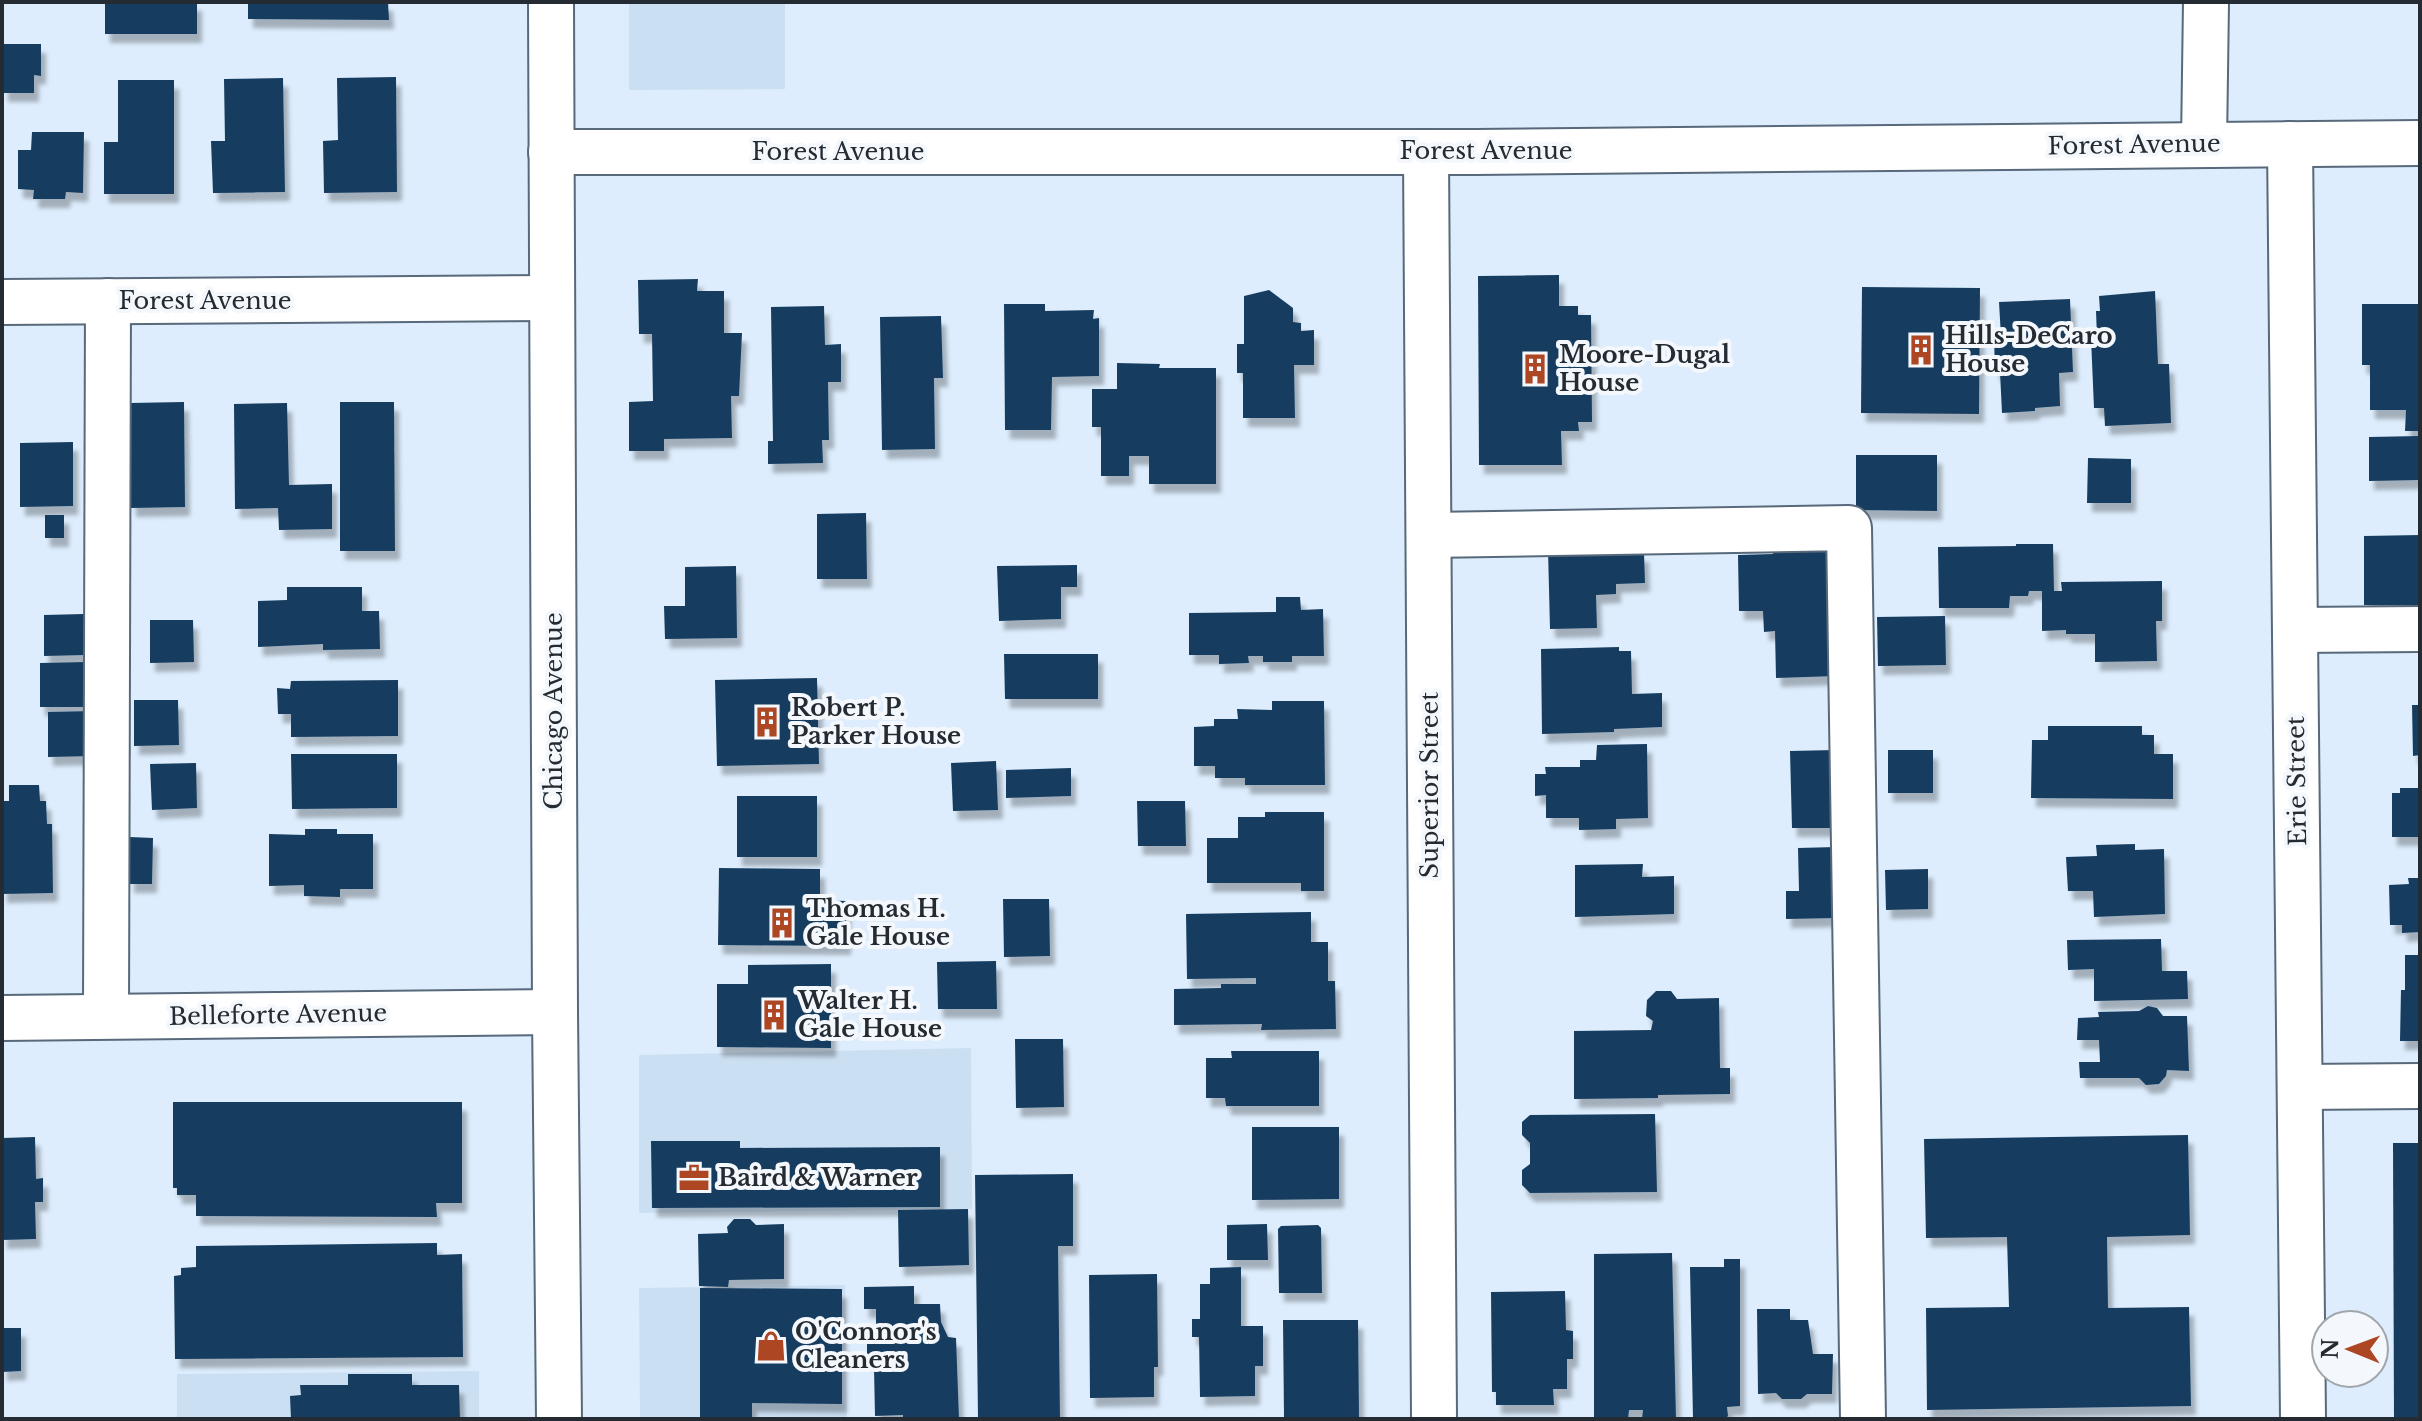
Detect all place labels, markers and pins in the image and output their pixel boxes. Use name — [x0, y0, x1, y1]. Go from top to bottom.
place label: Hills-DeCaro House — [1945, 321, 2113, 378]
building icon: Hills-DeCaro House — [1904, 333, 1938, 367]
place label: Moore-Dugal House — [1559, 340, 1731, 397]
building icon: Moore-Dugal House — [1518, 352, 1552, 386]
place label: Robert P. Parker House — [791, 693, 961, 750]
building icon: Robert P. Parker House — [750, 705, 784, 739]
place label: Thomas H. Gale House — [806, 894, 950, 951]
building icon: Thomas H. Gale House — [765, 906, 799, 940]
place label: Walter H. Gale House — [797, 986, 942, 1043]
building icon: Walter H. Gale House — [757, 998, 791, 1032]
office icon: Baird & Warner — [677, 1161, 711, 1195]
place label: Baird & Warner — [718, 1163, 918, 1192]
place label: O'Connor's Cleaners — [795, 1317, 937, 1374]
shop icon: O'Connor's Cleaners — [754, 1329, 788, 1363]

